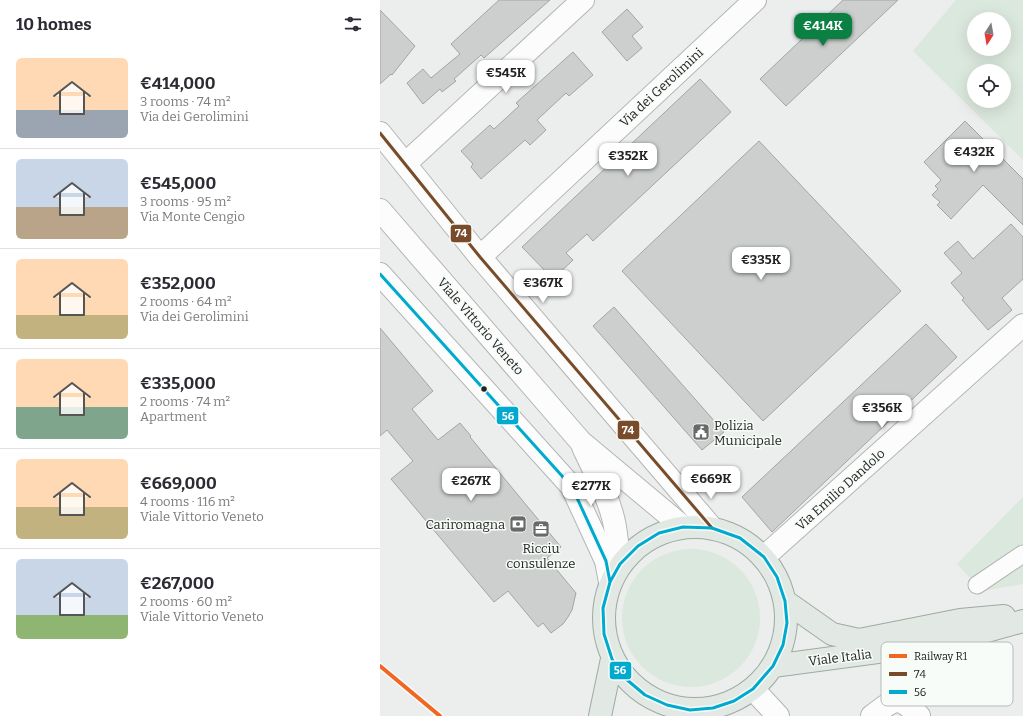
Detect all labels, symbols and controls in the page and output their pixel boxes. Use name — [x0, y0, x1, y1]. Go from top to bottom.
north arrow — [967, 12, 1011, 56]
map controls — [967, 12, 1011, 108]
icon: filters — [342, 13, 364, 35]
pin: €414K — [795, 13, 851, 47]
text: 10 homes — [16, 14, 92, 35]
text: €414K — [803, 18, 843, 33]
street label: Via dei Gerolimini — [616, 45, 706, 130]
pin: €545K — [478, 60, 534, 94]
button: locate — [967, 64, 1011, 108]
text: €545K — [486, 65, 526, 80]
text: €414,000 — [140, 73, 216, 94]
icon: home — [48, 74, 96, 122]
text: 3 rooms · 74 m² — [140, 94, 231, 109]
text: Via dei Gerolimini — [140, 109, 249, 124]
pin: €432K — [946, 139, 1002, 173]
pin: €352K — [600, 143, 656, 177]
text: €432K — [953, 144, 995, 159]
text: €352K — [608, 148, 648, 163]
text: €545,000 — [140, 173, 216, 194]
icon: home — [48, 175, 96, 223]
text: 3 rooms · 95 m² — [140, 194, 231, 209]
text: Via Monte Cengio — [140, 209, 245, 224]
line badge: 74 — [450, 224, 472, 243]
text: 74 — [455, 227, 468, 240]
pin: €335K — [733, 247, 789, 281]
text: €335K — [741, 252, 781, 267]
pin: €367K — [515, 270, 571, 304]
text: €352,000 — [140, 273, 216, 294]
icon: home — [48, 275, 96, 323]
street label: Viale Vittorio Veneto — [434, 275, 527, 378]
text: €367K — [523, 275, 563, 290]
text: 2 rooms · 64 m² — [140, 294, 232, 309]
text: Via dei Gerolimini — [140, 309, 249, 324]
text: €335,000 — [140, 373, 216, 394]
icon: home — [48, 375, 96, 423]
unlabelled marker — [479, 384, 489, 394]
text: 2 rooms · 74 m² — [140, 394, 230, 409]
pin: €356K — [854, 395, 910, 429]
text: €356K — [862, 400, 902, 415]
line badge: 56 — [496, 406, 519, 425]
text: Apartment — [140, 409, 207, 424]
text: 56 — [502, 410, 515, 423]
place label: Polizia Municipale — [714, 418, 782, 448]
line badge: 74 — [617, 420, 640, 440]
public building icon: Polizia Municipale — [691, 422, 711, 442]
text: 74 — [622, 424, 635, 437]
street label: Via Emilio Dandolo — [793, 445, 888, 533]
pin: €669K — [683, 466, 739, 500]
pin: €267K — [443, 468, 499, 502]
text: €669K — [690, 471, 732, 486]
text: €669,000 — [140, 473, 217, 494]
text: €267K — [451, 473, 491, 488]
pin: €277K — [563, 473, 619, 507]
icon: home — [48, 475, 96, 523]
text: €277K — [571, 478, 611, 493]
text: 4 rooms · 116 m² — [140, 494, 235, 509]
text: Viale Vittorio Veneto — [140, 509, 264, 524]
bank icon: Cariromagna — [508, 514, 528, 534]
place label: Cariromagna — [425, 517, 505, 532]
office icon: Ricciu consulenze — [531, 519, 551, 539]
place label: Ricciu consulenze — [507, 541, 575, 571]
text: €267,000 — [140, 573, 214, 594]
icon: home — [48, 575, 96, 623]
text: 2 rooms · 60 m² — [140, 594, 232, 609]
text: Viale Vittorio Veneto — [140, 609, 264, 624]
legend — [881, 642, 1013, 706]
street label: Viale Italia — [808, 646, 872, 669]
text: Railway R1 — [914, 650, 968, 663]
line badge: 56 — [609, 661, 632, 680]
text: 56 — [614, 664, 627, 677]
text: 74 — [914, 668, 926, 681]
text: 56 — [914, 686, 926, 699]

